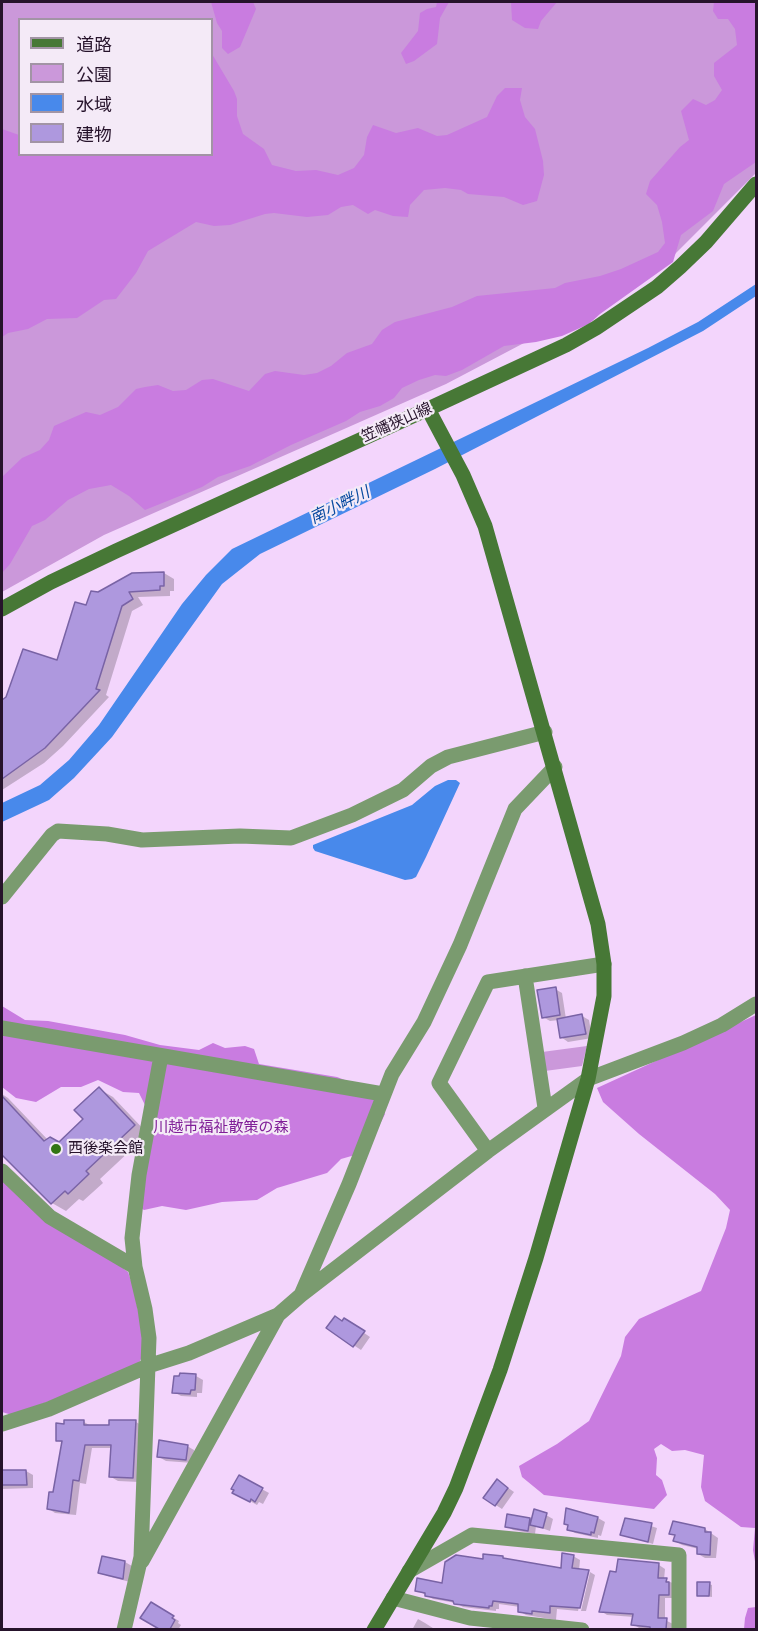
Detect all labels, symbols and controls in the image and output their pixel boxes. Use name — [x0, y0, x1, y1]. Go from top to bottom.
legend — [18, 18, 213, 156]
text: 道路 — [76, 34, 112, 55]
text: 公園 — [76, 64, 112, 85]
text: 水域 — [76, 94, 112, 115]
text: 建物 — [76, 124, 112, 145]
street label: 笠幡狭山線 — [359, 400, 435, 446]
water label: 南小畔川 — [307, 483, 373, 529]
park label: 川越市福祉散策の森 — [154, 1119, 288, 1137]
place label: 西後楽会館 — [68, 1140, 143, 1158]
marker: 西後楽会館 — [49, 1142, 63, 1156]

